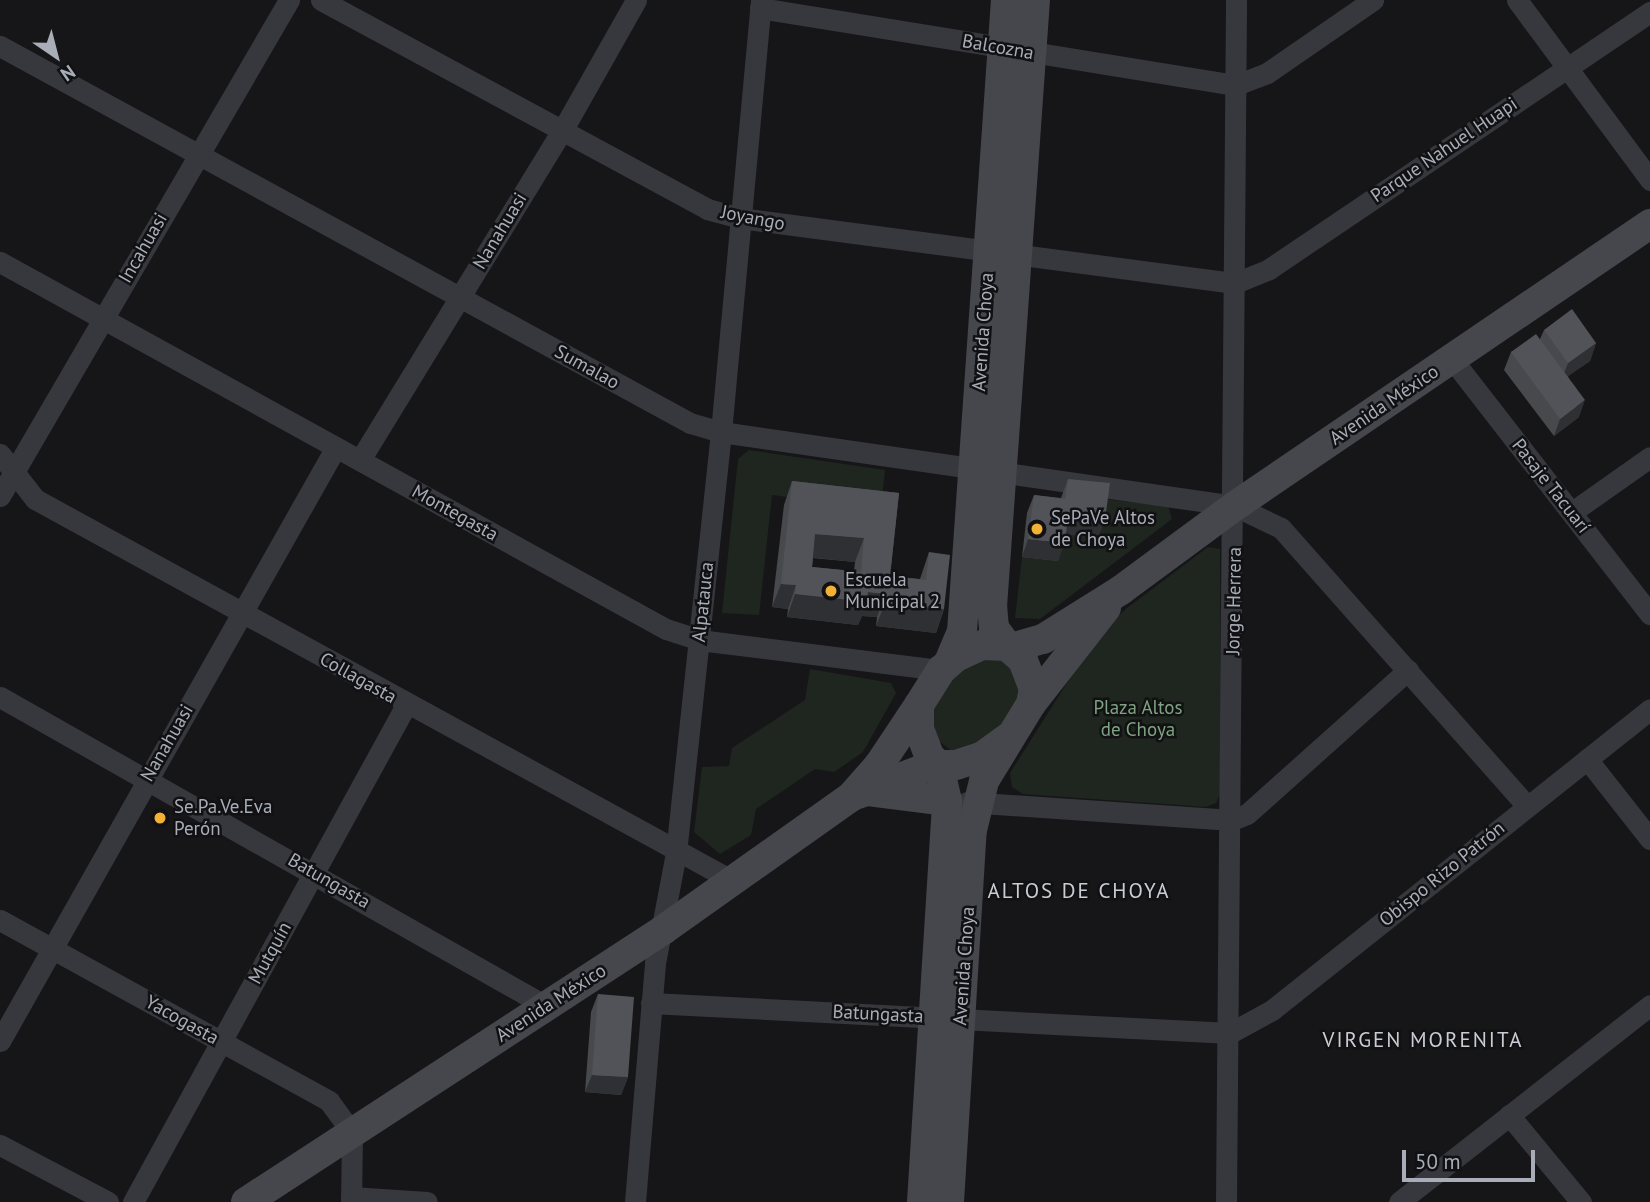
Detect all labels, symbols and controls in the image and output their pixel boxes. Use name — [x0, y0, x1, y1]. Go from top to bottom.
north arrow — [21, 21, 91, 91]
street label: Balcozna — [960, 29, 1036, 65]
text: N — [56, 60, 80, 87]
street label: Parque Nahuel Huapi — [1366, 92, 1522, 208]
street label: Nanahuasi — [468, 189, 532, 273]
street label: Joyango — [719, 201, 787, 235]
street label: Incahuasi — [114, 209, 172, 287]
street label: Avenida Choya — [967, 272, 999, 392]
street label: Sumalao — [551, 340, 623, 394]
street label: Avenida México — [1325, 360, 1443, 450]
street label: Pasaje Tacuarí — [1507, 434, 1595, 538]
street label: Montegasta — [408, 480, 502, 546]
place label: SePaVe Altos de Choya — [1051, 507, 1156, 551]
marker: SePaVe Altos de Choya — [1029, 521, 1045, 537]
street label: Jorge Herrera — [1222, 547, 1246, 655]
street label: Alpatauca — [687, 561, 719, 643]
place label: Escuela Municipal 2 — [845, 569, 940, 613]
marker: Escuela Municipal 2 — [823, 583, 839, 599]
street label: Collagasta — [316, 648, 400, 708]
park label: Plaza Altos de Choya — [1093, 697, 1183, 741]
street label: Nanahuasi — [136, 700, 198, 786]
place label: Se.Pa.Ve.Eva Perón — [174, 796, 272, 840]
marker: Se.Pa.Ve.Eva Perón — [152, 810, 168, 826]
street label: Obispo Rizo Patrón — [1375, 816, 1509, 932]
street label: Batungasta — [284, 848, 374, 914]
district label: ALTOS DE CHOYA — [989, 878, 1169, 904]
street label: Avenida Choya — [948, 906, 980, 1026]
street label: Mutquín — [244, 918, 296, 988]
street label: Avenida México — [492, 959, 610, 1047]
street label: Yacogasta — [141, 991, 223, 1049]
street label: Batungasta — [832, 1000, 924, 1028]
district label: VIRGEN MORENITA — [1324, 1027, 1522, 1053]
scale bar — [1405, 1136, 1538, 1180]
text: 50 m — [1415, 1148, 1461, 1175]

